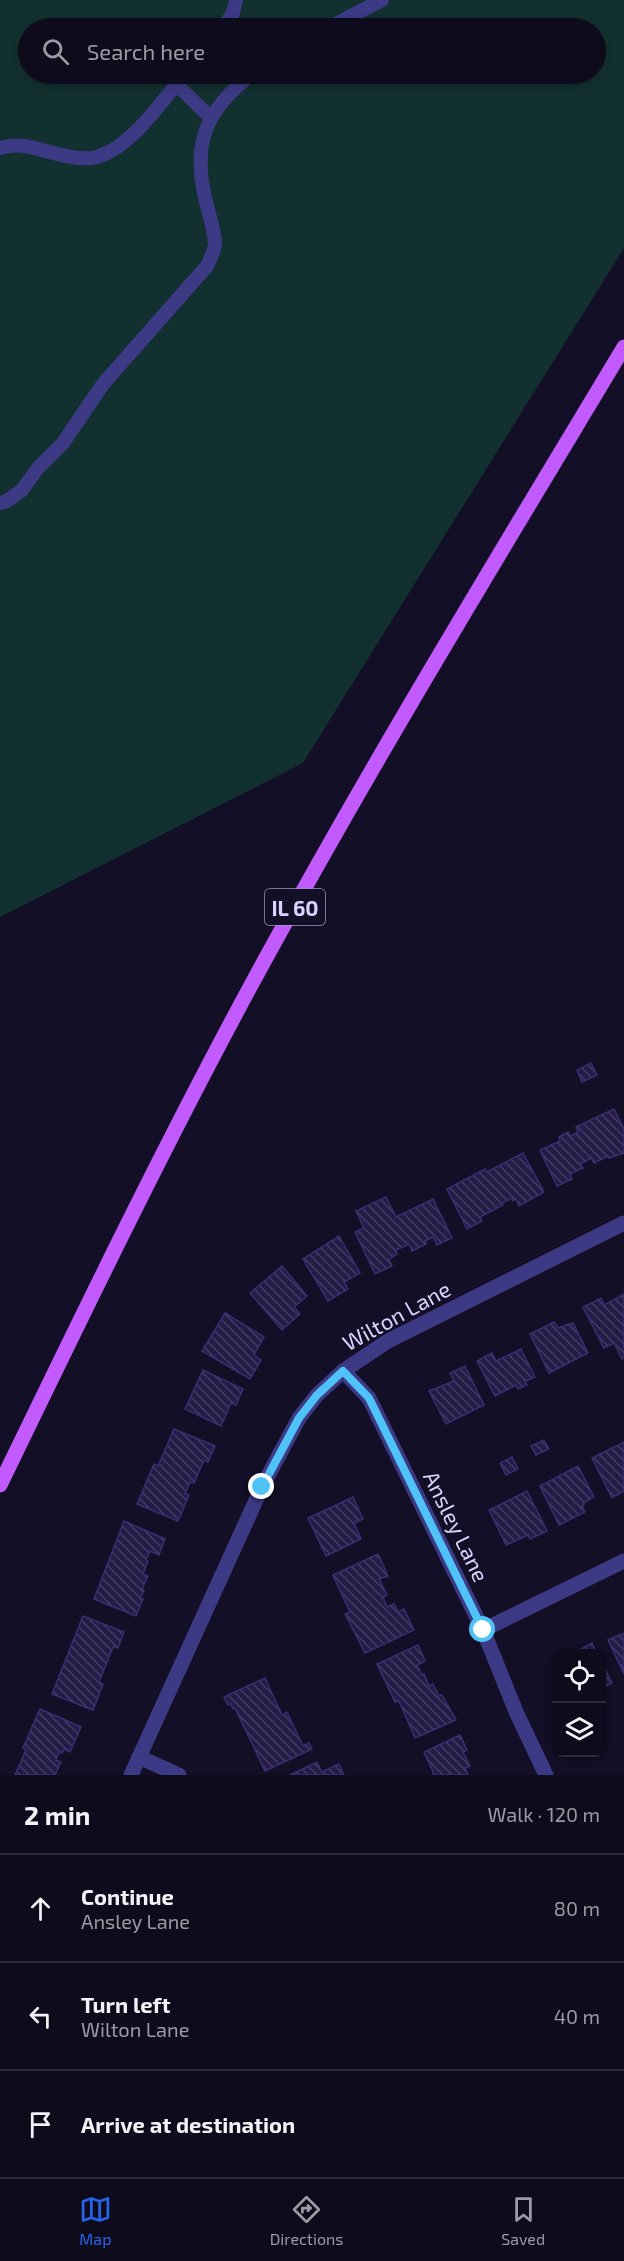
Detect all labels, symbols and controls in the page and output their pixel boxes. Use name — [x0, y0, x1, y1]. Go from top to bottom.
search box — [18, 18, 606, 84]
icon: search — [39, 35, 72, 68]
text: Search here — [87, 38, 205, 64]
road number: IL 60 — [265, 889, 325, 925]
street label: Wilton Lane — [338, 1275, 454, 1355]
street label: Ansley Lane — [419, 1466, 495, 1586]
route end — [248, 1473, 274, 1499]
route start — [469, 1616, 495, 1642]
map controls — [552, 1649, 606, 1757]
button: locate — [552, 1649, 606, 1703]
button: layers — [552, 1703, 606, 1757]
text: 2 min — [24, 1799, 90, 1830]
text: Walk · 120 m — [488, 1802, 600, 1826]
text: Continue — [81, 1883, 174, 1909]
icon: ahead — [24, 1892, 57, 1925]
text: 80 m — [554, 1896, 600, 1920]
text: Ansley Lane — [81, 1909, 190, 1933]
text: Turn left — [81, 1991, 170, 2017]
icon: left — [24, 2000, 57, 2033]
text: 40 m — [554, 2004, 600, 2028]
text: Wilton Lane — [81, 2017, 189, 2041]
icon: arrive — [24, 2108, 57, 2141]
text: Arrive at destination — [81, 2111, 295, 2137]
tab: Map — [79, 2193, 112, 2248]
tab: Directions — [270, 2193, 343, 2248]
tab: Saved — [501, 2193, 545, 2248]

